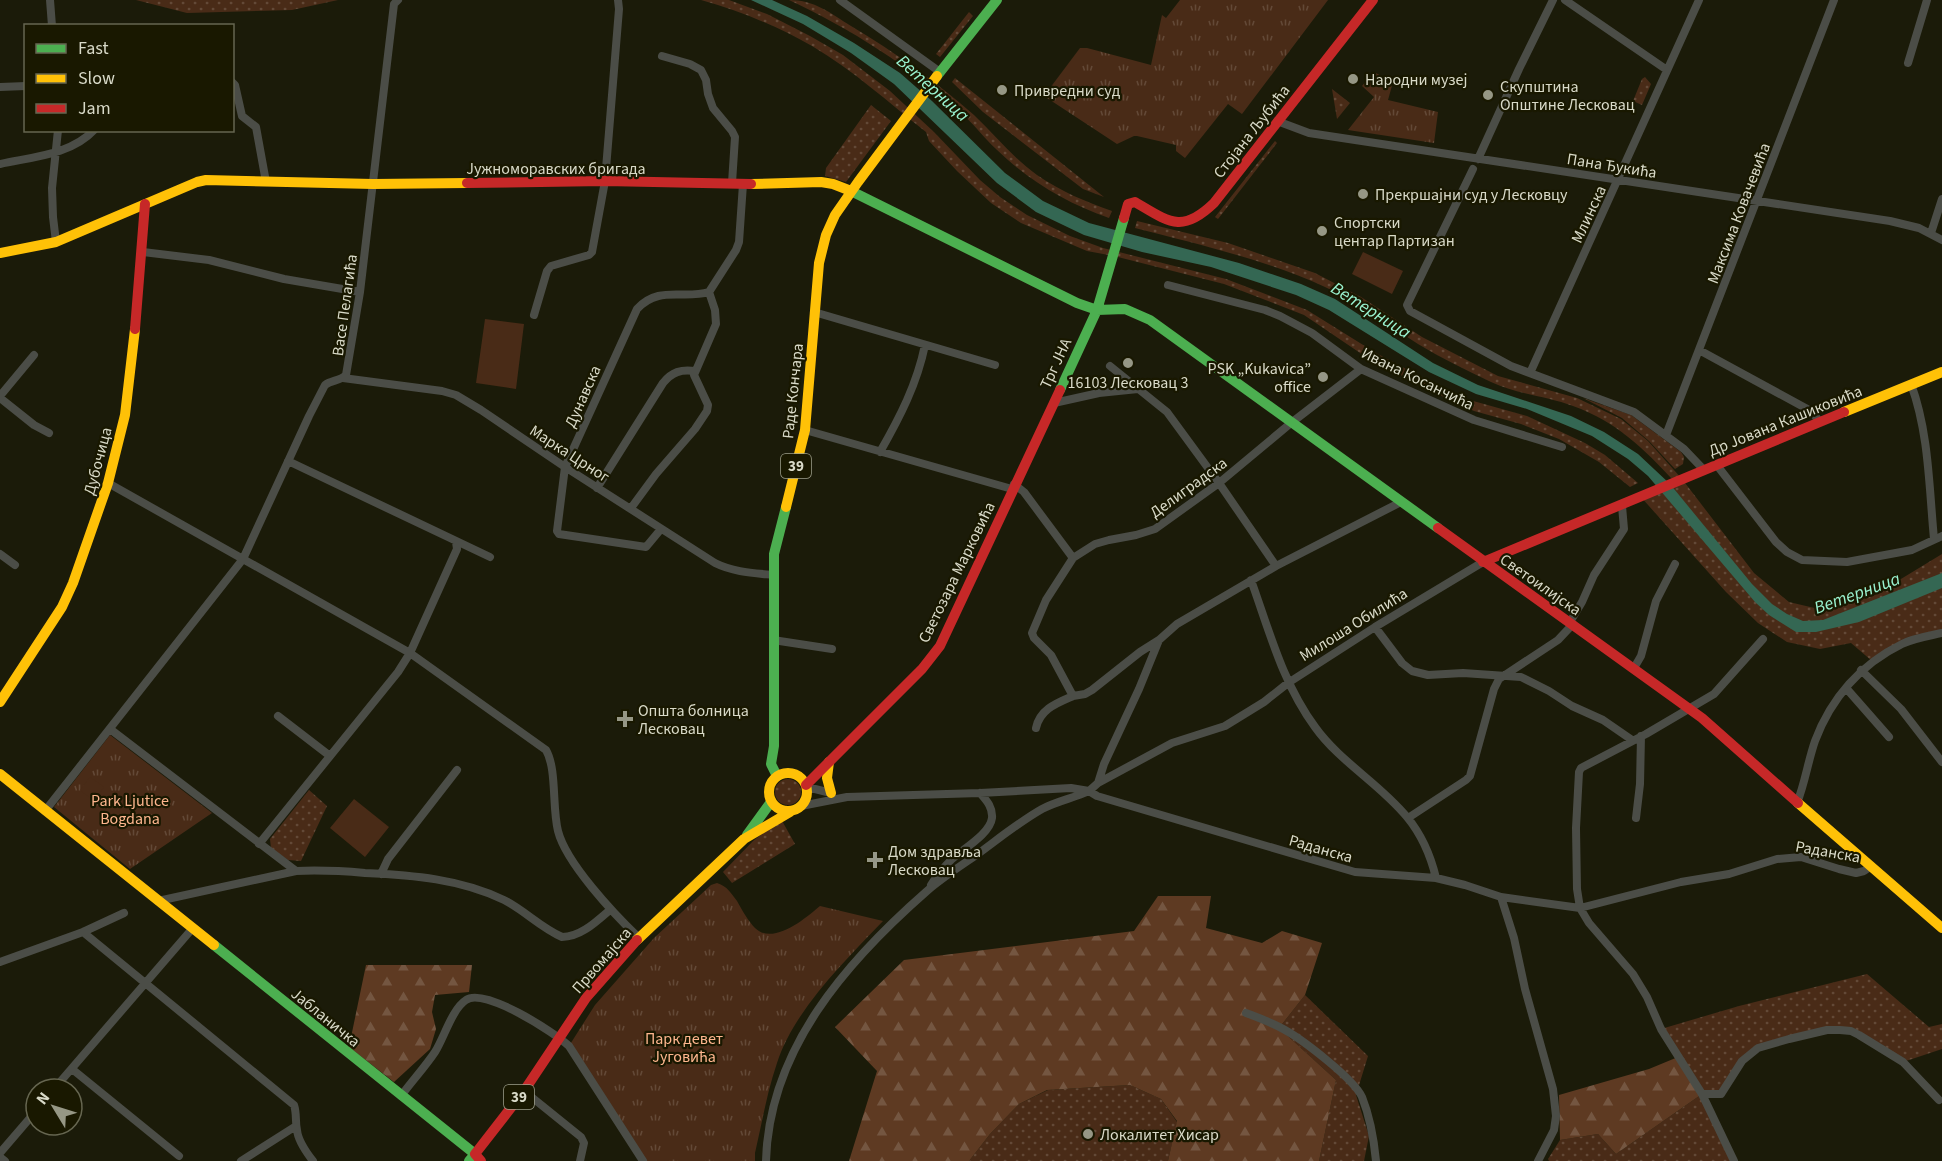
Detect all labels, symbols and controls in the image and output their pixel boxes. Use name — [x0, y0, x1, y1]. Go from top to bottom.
legend — [24, 24, 234, 132]
text: Fast — [78, 36, 109, 61]
water label: Ветерница — [891, 49, 975, 128]
text: Slow — [78, 66, 115, 91]
place label: Народни музеј — [1365, 69, 1467, 91]
marker: Народни музеј — [1346, 72, 1360, 86]
place label: Скупштина Општине Лесковац — [1500, 76, 1635, 116]
place label: Привредни суд — [1014, 80, 1121, 102]
street label: Стојана Љубића — [1208, 80, 1295, 183]
marker: Привредни суд — [995, 83, 1009, 97]
marker: Скупштина Општине Лесковац — [1481, 88, 1495, 102]
text: Jam — [78, 96, 111, 121]
street label: Максима Ковачевића — [1702, 140, 1776, 287]
street label: Пана Ђукића — [1565, 148, 1658, 184]
street label: Јужноморавских бригада — [466, 158, 646, 180]
street label: Млинска — [1566, 182, 1612, 247]
place label: Прекршајни суд у Лесковцу — [1375, 184, 1568, 206]
marker: Прекршајни суд у Лесковцу — [1356, 187, 1370, 201]
place label: Спортски центар Партизан — [1334, 212, 1455, 252]
marker: Спортски центар Партизан — [1315, 224, 1329, 238]
street label: Васе Пелагића — [327, 253, 363, 358]
water label: Ветерница — [1326, 276, 1416, 345]
street label: Трг ЈНА — [1035, 334, 1077, 392]
street label: Раде Кончара — [777, 342, 809, 440]
street label: Ивана Косанчића — [1358, 342, 1478, 416]
marker: 16103 Лесковац 3 — [1121, 356, 1135, 370]
place label: PSK „Kukavica” office — [1208, 358, 1311, 398]
street label: Дунавска — [559, 362, 606, 431]
marker: PSK „Kukavica” office — [1316, 370, 1330, 384]
place label: 16103 Лесковац 3 — [1068, 372, 1188, 394]
street label: Др Јована Кашиковића — [1705, 380, 1865, 462]
street label: Марка Црног — [525, 420, 614, 488]
street label: Дубочица — [78, 425, 118, 498]
street label: Делиградска — [1145, 452, 1232, 523]
road number: 39 — [781, 454, 811, 478]
street label: Светозара Марковића — [913, 498, 1001, 647]
street label: Светоилијска — [1495, 549, 1585, 621]
water label: Ветерница — [1811, 566, 1904, 621]
street label: Милоша Обилића — [1295, 583, 1412, 667]
place label: Општа болница Лесковац — [638, 700, 749, 740]
marker: Општа болница Лесковац — [616, 710, 634, 728]
park label: Park Ljutice Bogdana — [91, 790, 169, 830]
street label: Раданска — [1286, 829, 1355, 869]
street label: Раданска — [1794, 835, 1862, 868]
place label: Дом здравља Лесковац — [888, 841, 981, 881]
marker: Дом здравља Лесковац — [866, 851, 884, 869]
street label: Првомајска — [567, 923, 637, 999]
street label: Јабланичка — [286, 983, 365, 1052]
park label: Парк девет Југовића — [645, 1028, 723, 1068]
north arrow — [24, 1077, 84, 1137]
road number: 39 — [504, 1085, 534, 1109]
text: N — [31, 1087, 55, 1109]
place label: Локалитет Хисар — [1100, 1124, 1219, 1146]
marker: Локалитет Хисар — [1081, 1127, 1095, 1141]

